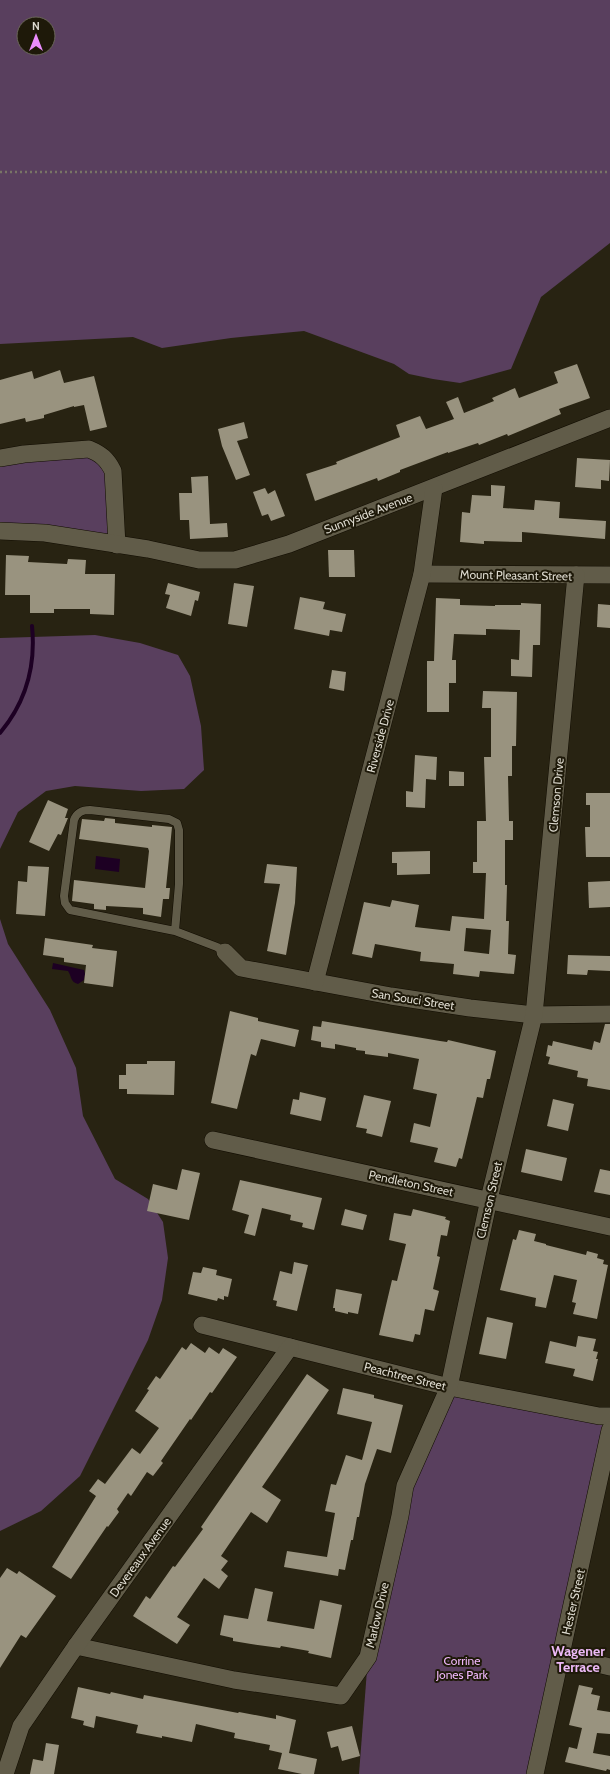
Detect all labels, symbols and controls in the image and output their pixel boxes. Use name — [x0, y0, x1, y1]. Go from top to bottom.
north arrow — [16, 16, 56, 56]
text: N — [32, 19, 40, 33]
street label: Sunnyside Avenue — [322, 489, 414, 537]
street label: Mount Pleasant Street — [460, 567, 572, 583]
street label: Riverside Drive — [363, 698, 397, 774]
street label: Clemson Drive — [545, 757, 567, 833]
street label: San Souci Street — [371, 985, 455, 1013]
street label: Clemson Street — [473, 1160, 505, 1240]
street label: Pendleton Street — [367, 1167, 455, 1199]
street label: Peachtree Street — [362, 1359, 448, 1393]
street label: Devereaux Avenue — [106, 1514, 174, 1600]
street label: Hester Street — [558, 1568, 588, 1636]
street label: Marlow Drive — [362, 1581, 392, 1649]
district label: Wagener Terrace — [551, 1642, 605, 1676]
park label: Corrine Jones Park — [435, 1653, 488, 1682]

